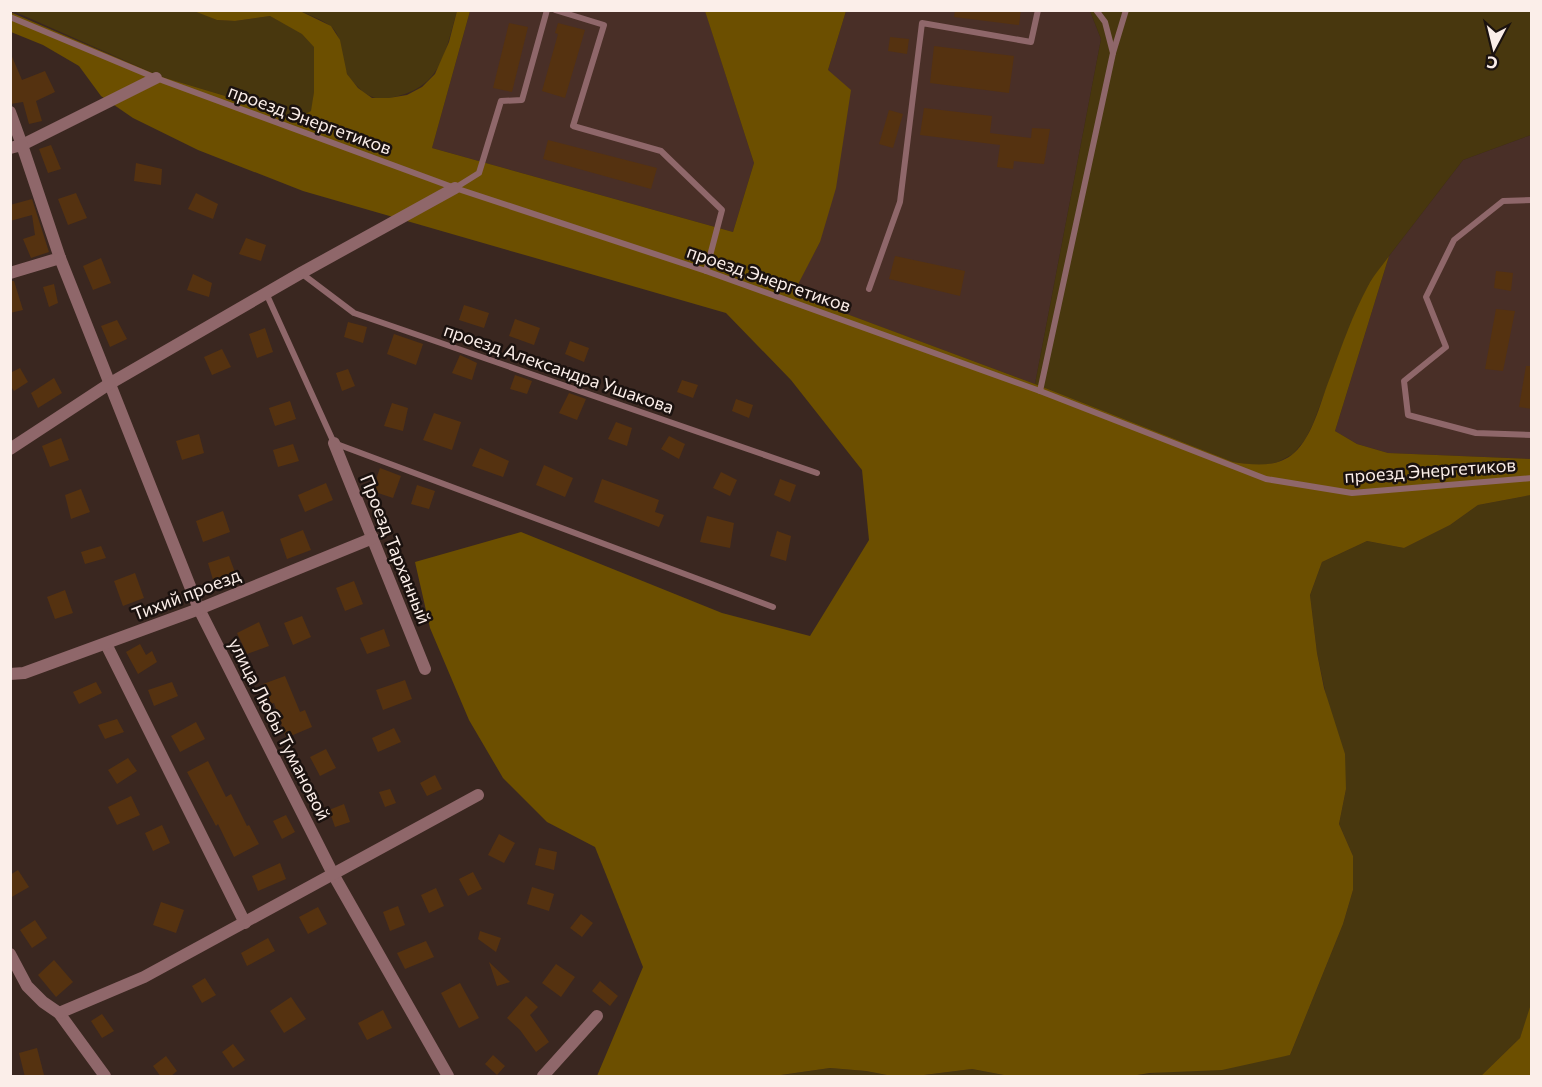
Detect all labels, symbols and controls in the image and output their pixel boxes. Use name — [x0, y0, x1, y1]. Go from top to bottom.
north arrow — [1464, 18, 1524, 78]
text: С — [1485, 53, 1499, 73]
street label: проезд Энергетиков — [225, 79, 395, 159]
street label: проезд Энергетиков — [684, 240, 854, 316]
street label: проезд Александра Ушакова — [441, 318, 677, 418]
street label: проезд Энергетиков — [1343, 453, 1517, 487]
street label: Проезд Тарханный — [356, 471, 436, 627]
street label: Тихий проезд — [129, 563, 244, 625]
street label: улица Любы Тумановой — [224, 634, 336, 824]

